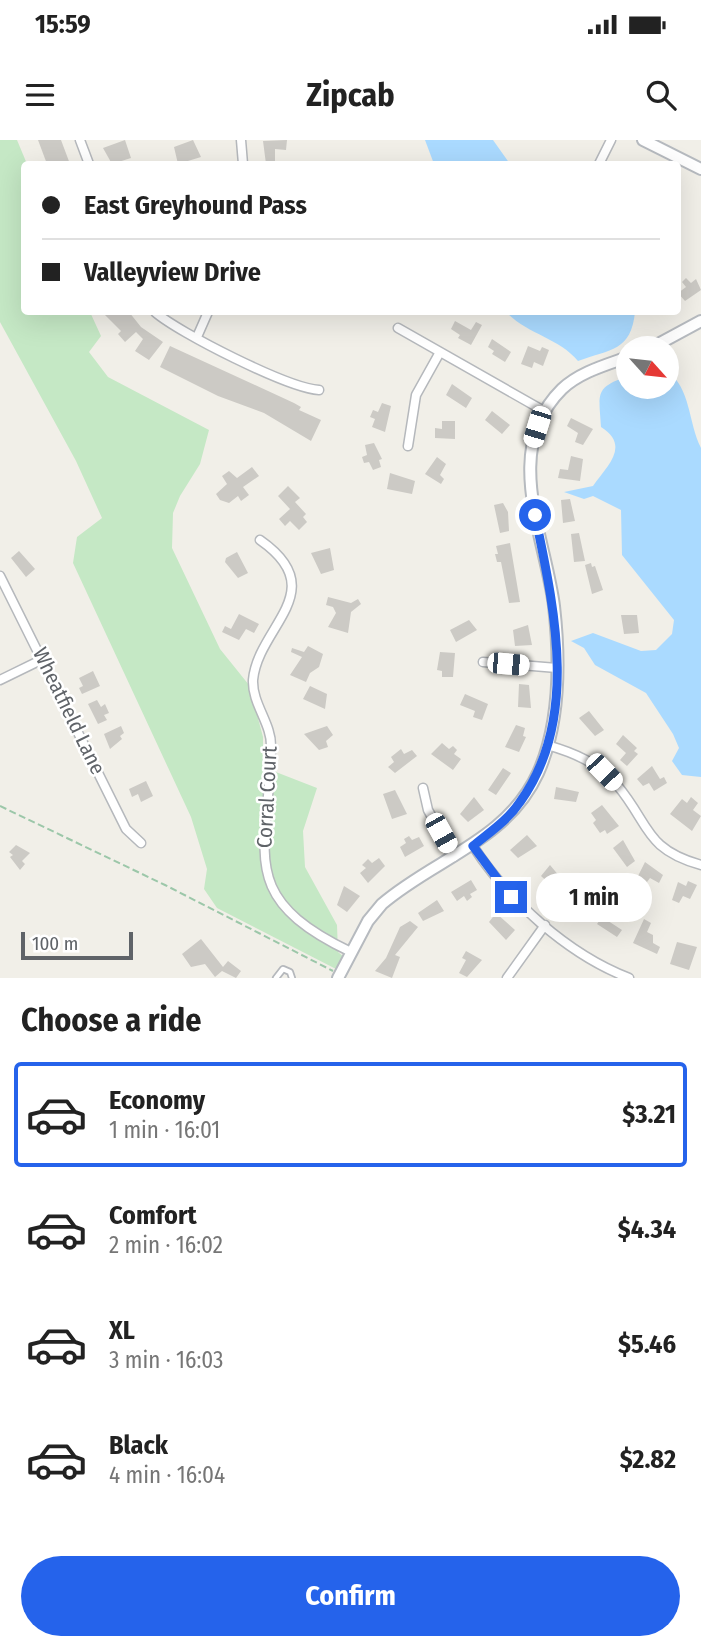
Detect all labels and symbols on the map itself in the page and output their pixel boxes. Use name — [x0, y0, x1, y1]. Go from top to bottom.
north arrow — [616, 336, 679, 399]
car — [521, 404, 554, 450]
route start — [519, 499, 551, 531]
street label: Wheatfield Lane — [27, 643, 111, 779]
car — [487, 652, 530, 676]
street label: Corral Court — [251, 745, 283, 849]
car — [582, 750, 627, 794]
car — [422, 810, 461, 856]
callout: 1 min — [536, 872, 651, 922]
route end — [495, 881, 527, 913]
scale bar — [21, 929, 133, 961]

